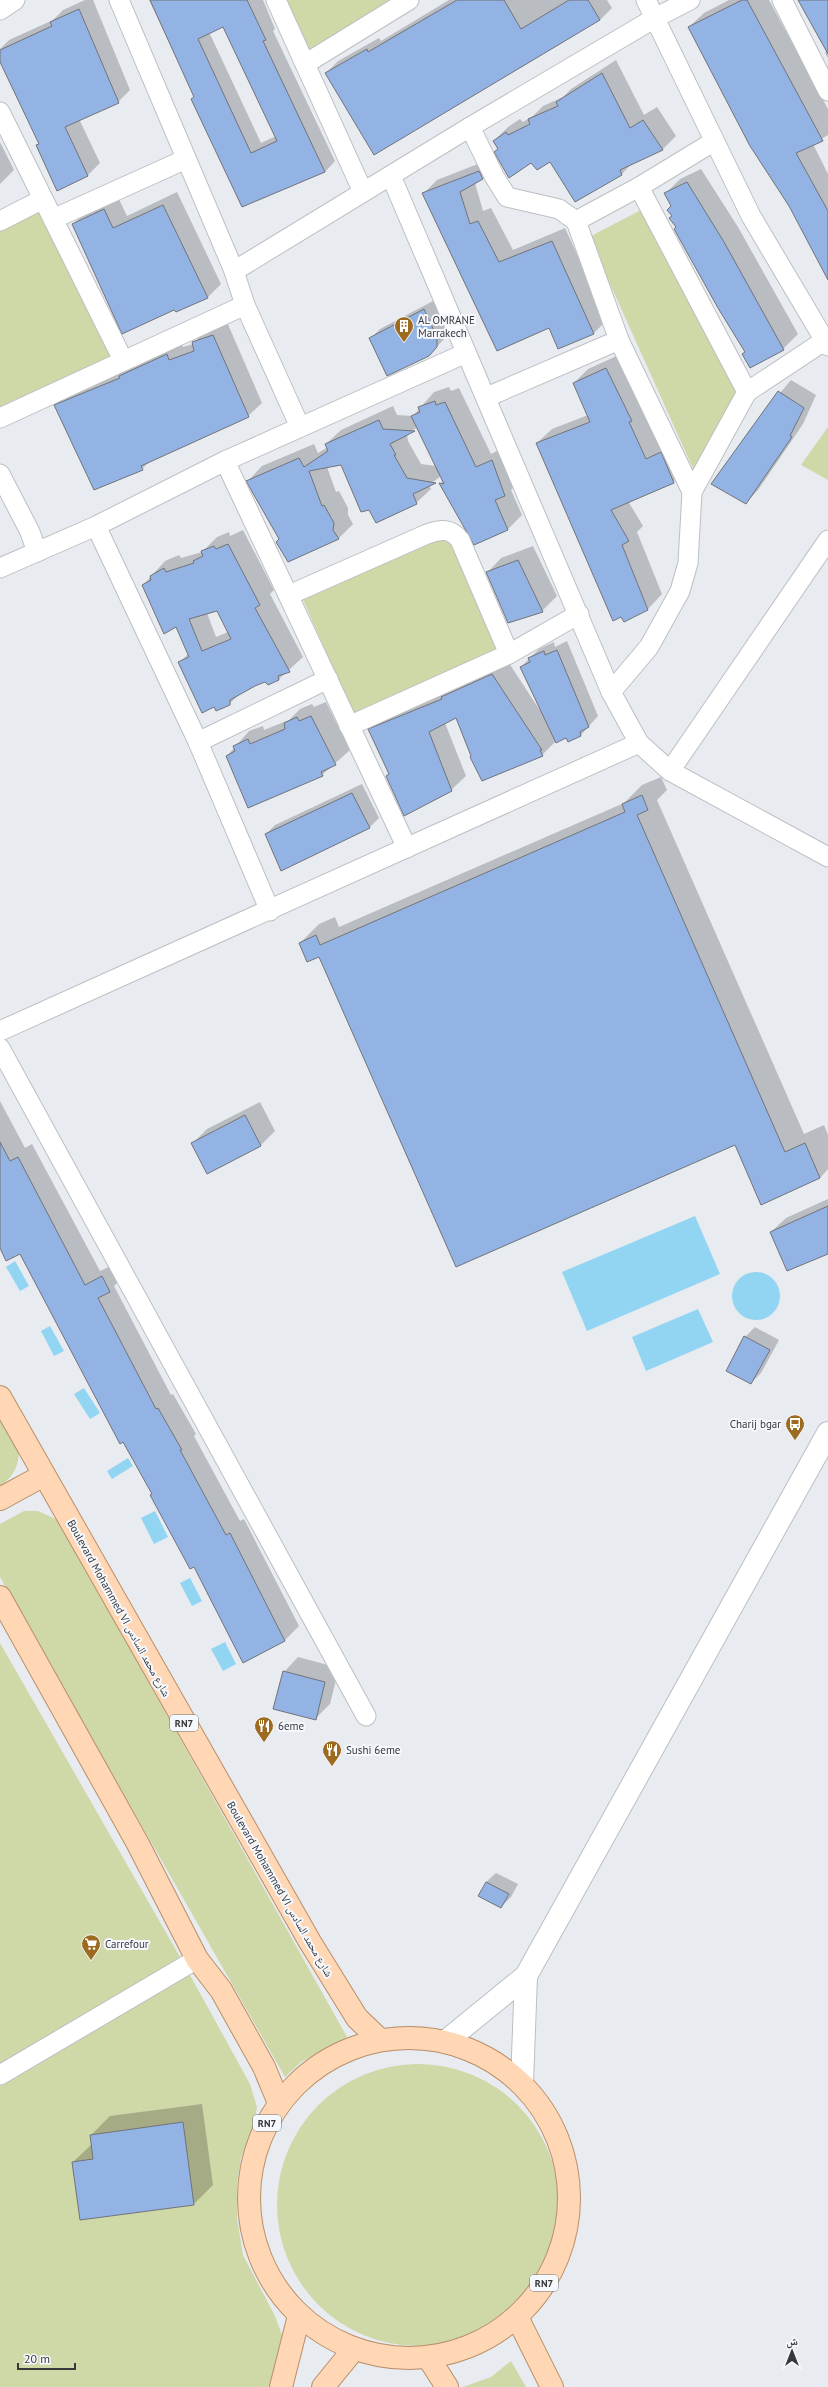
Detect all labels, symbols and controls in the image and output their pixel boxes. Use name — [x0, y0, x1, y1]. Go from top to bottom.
place label: AL OMRANE Marrakech — [418, 313, 475, 340]
building icon: AL OMRANE Marrakech — [393, 315, 415, 343]
bus stop icon: Charij bgar — [784, 1413, 806, 1441]
place label: Charij bgar — [730, 1417, 781, 1431]
street label: Boulevard Mohammed VI شارع محمد السادس — [64, 1517, 174, 1699]
road number: RN7 — [170, 1715, 198, 1731]
restaurant icon: 6eme — [253, 1715, 275, 1743]
place label: 6eme — [278, 1719, 305, 1733]
restaurant icon: Sushi 6eme — [321, 1739, 343, 1767]
place label: Sushi 6eme — [346, 1743, 401, 1757]
street label: Boulevard Mohammed VI شارع محمد السادس — [224, 1799, 336, 1979]
supermarket icon: Carrefour — [80, 1933, 102, 1961]
place label: Carrefour — [105, 1937, 149, 1951]
road number: RN7 — [253, 2115, 281, 2131]
road number: RN7 — [530, 2275, 558, 2291]
north arrow — [772, 2331, 812, 2371]
text: ش — [786, 2334, 798, 2349]
scale bar — [18, 2345, 75, 2371]
text: 20 m — [24, 2351, 50, 2366]

